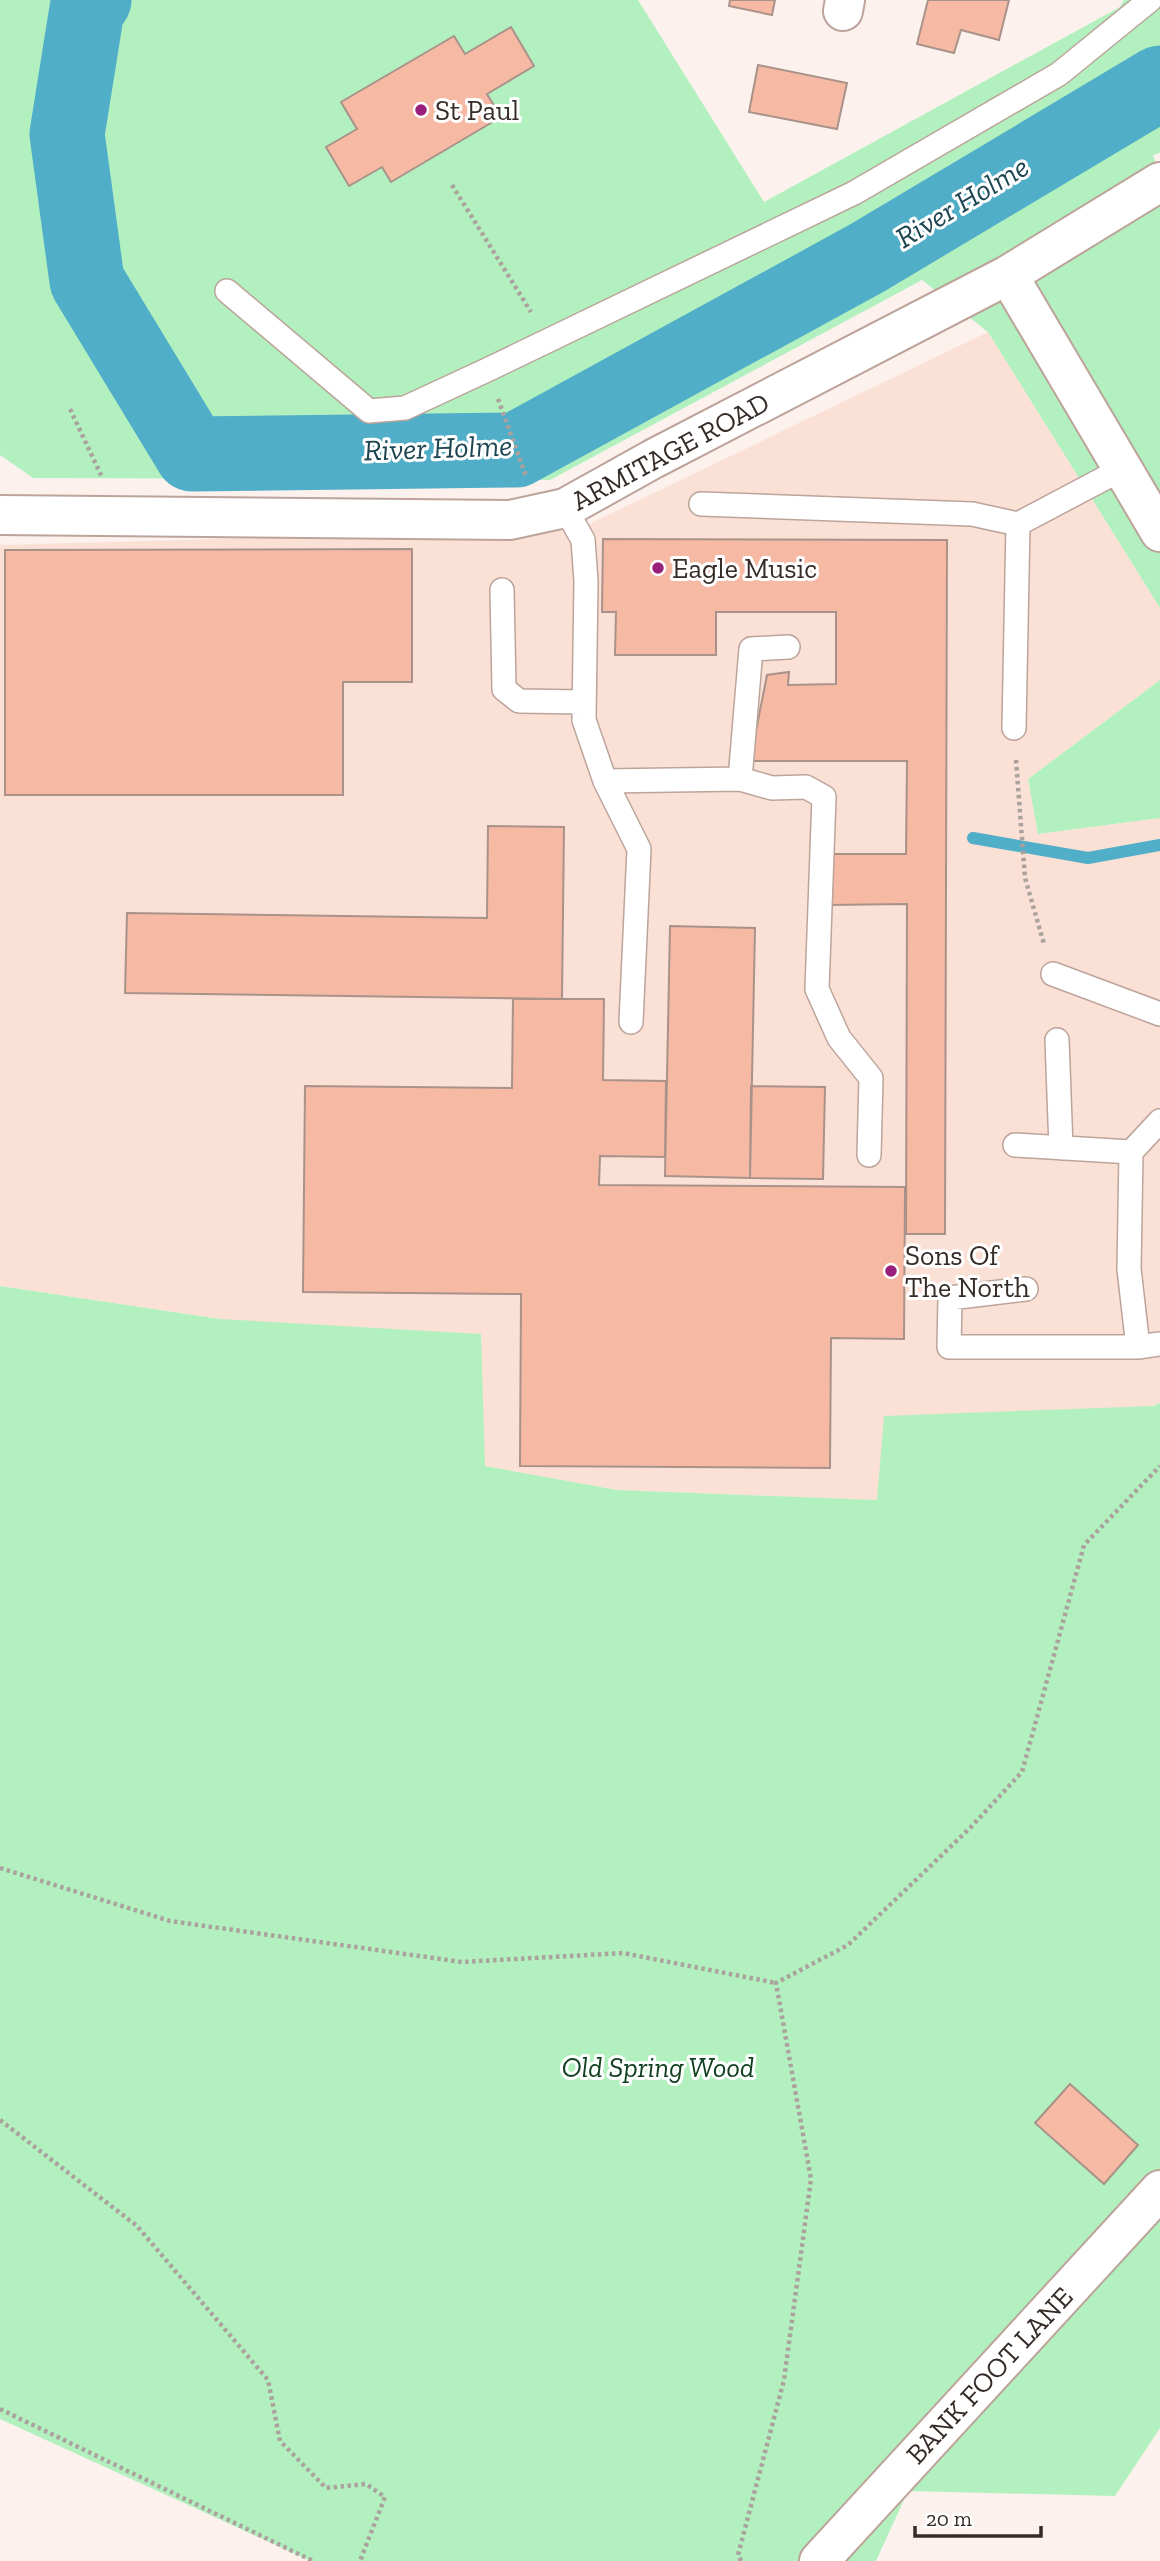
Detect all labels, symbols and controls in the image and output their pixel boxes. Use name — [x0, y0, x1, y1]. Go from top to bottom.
place label: St Paul — [435, 94, 519, 127]
marker: St Paul — [413, 102, 429, 118]
water label: River Holme — [889, 148, 1035, 256]
street label: ARMITAGE ROAD — [566, 385, 775, 517]
water label: River Holme — [363, 427, 513, 469]
place label: Eagle Music — [672, 552, 817, 585]
marker: Eagle Music — [650, 560, 666, 576]
place label: Sons Of The North — [905, 1239, 1030, 1304]
marker: Sons Of The North — [883, 1263, 899, 1279]
park label: Old Spring Wood — [562, 2051, 754, 2084]
street label: BANK FOOT LANE — [899, 2280, 1080, 2470]
scale bar — [915, 2494, 1041, 2538]
text: 20 m — [926, 2506, 972, 2531]

